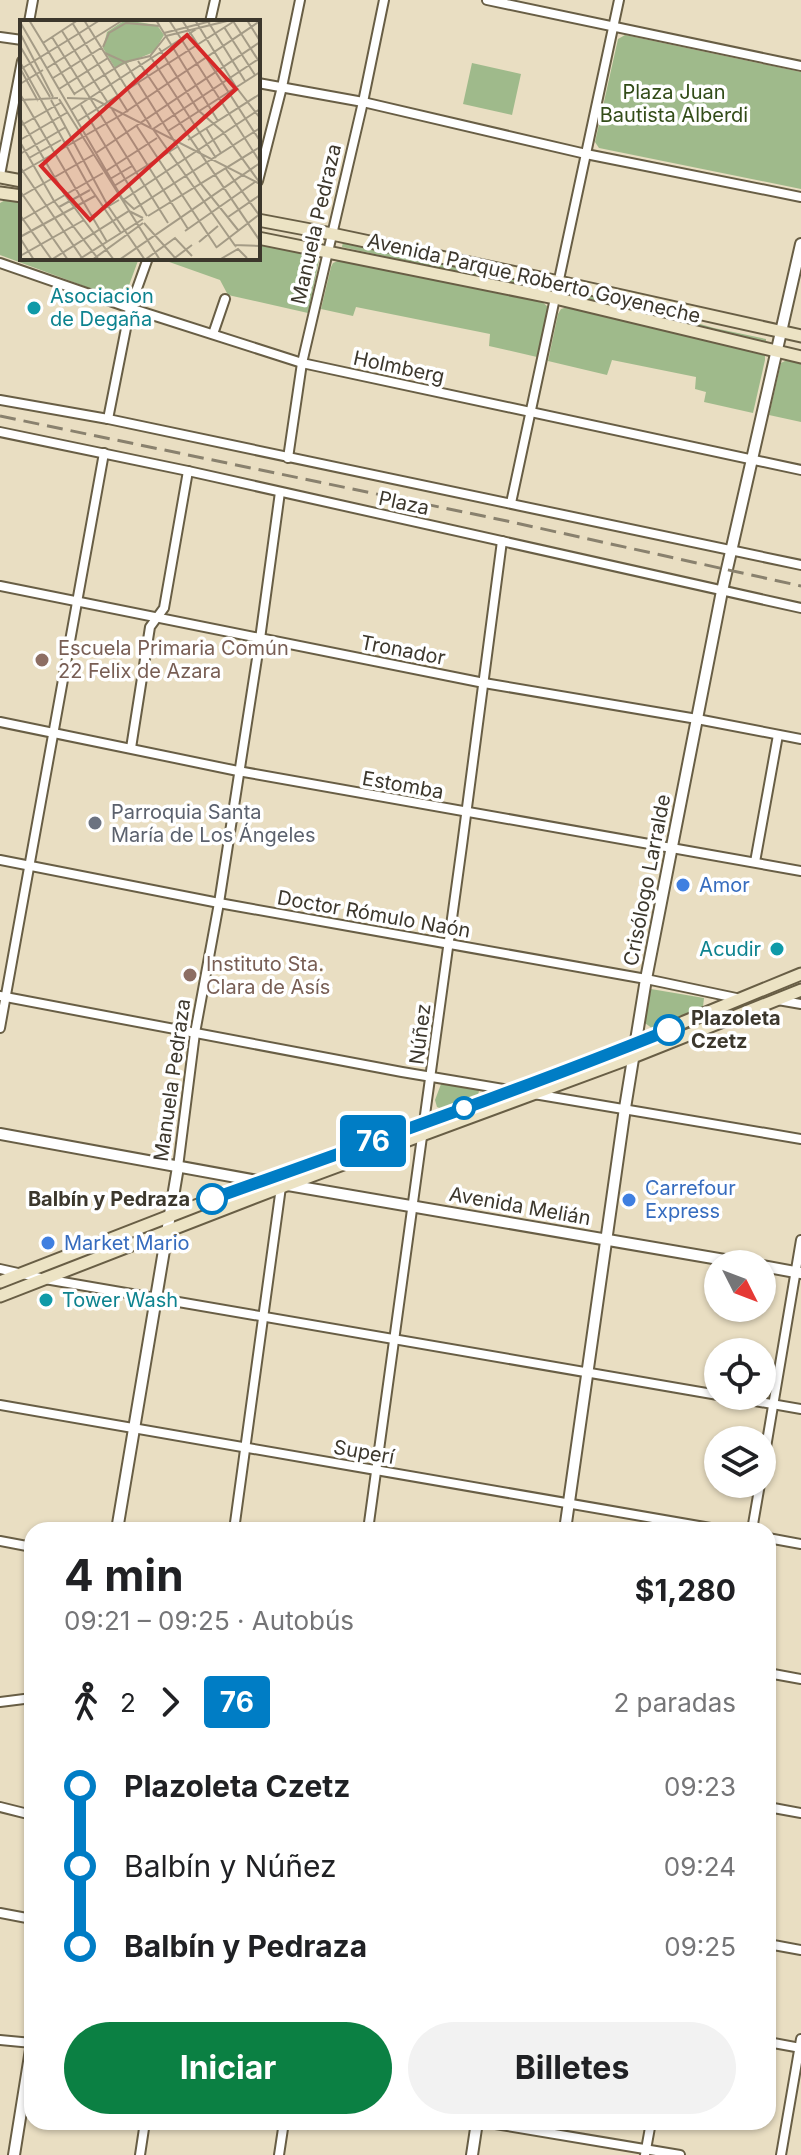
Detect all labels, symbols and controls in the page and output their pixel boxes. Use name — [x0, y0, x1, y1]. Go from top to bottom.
inset map — [20, 20, 260, 260]
park label: Plaza Juan Bautista Alberdi — [600, 80, 748, 127]
street label: Manuela Pedraza — [286, 141, 346, 307]
street label: Avenida Parque Roberto Goyeneche — [365, 228, 703, 328]
place label: Asociacion de Degaña — [50, 284, 154, 331]
marker: Asociacion de Degaña — [25, 299, 43, 317]
street label: Holmberg — [351, 346, 447, 388]
street label: Plaza — [377, 486, 431, 520]
street label: Tronador — [359, 630, 448, 670]
place label: Escuela Primaria Común 22 Felix de Azara — [58, 636, 289, 683]
marker: Escuela Primaria Común 22 Felix de Azara — [33, 651, 51, 669]
street label: Estomba — [360, 766, 446, 804]
street label: Crisólogo Larralde — [619, 792, 675, 968]
place label: Parroquia Santa María de Los Ángeles — [111, 800, 315, 847]
marker: Parroquia Santa María de Los Ángeles — [86, 814, 104, 832]
place label: Amor — [699, 873, 750, 897]
marker: Amor — [674, 876, 692, 894]
street label: Doctor Rómulo Naón — [275, 885, 473, 943]
place label: Acudir — [699, 937, 761, 961]
marker: Acudir — [768, 940, 786, 958]
place label: Instituto Sta. Clara de Asís — [206, 952, 330, 999]
marker: Instituto Sta. Clara de Asís — [181, 966, 199, 984]
street label: Manuela Pedraza — [149, 997, 195, 1163]
street label: Núñez — [404, 1002, 436, 1066]
place label: Plazoleta Czetz — [691, 1006, 781, 1053]
marker: Plazoleta Czetz — [654, 1015, 684, 1045]
unlabelled marker — [453, 1097, 475, 1119]
line badge: 76 — [337, 1115, 409, 1167]
text: 76 — [356, 1124, 390, 1158]
place label: Carrefour Express — [645, 1176, 736, 1223]
street label: Avenida Melián — [447, 1182, 593, 1230]
marker: Balbín y Pedraza — [197, 1184, 227, 1214]
place label: Balbín y Pedraza — [28, 1187, 190, 1211]
marker: Carrefour Express — [620, 1191, 638, 1209]
place label: Market Mario — [64, 1231, 189, 1255]
marker: Market Mario — [39, 1234, 57, 1252]
north arrow — [704, 1250, 776, 1322]
map controls — [704, 1250, 776, 1498]
place label: Tower Wash — [62, 1288, 178, 1312]
marker: Tower Wash — [37, 1291, 55, 1309]
button: locate — [704, 1338, 776, 1410]
button: layers — [704, 1426, 776, 1498]
street label: Superí — [332, 1435, 396, 1469]
text: 4 min — [64, 1548, 184, 1602]
text: $1,280 — [635, 1572, 736, 1608]
text: 09:21 – 09:25 · Autobús — [64, 1605, 354, 1636]
icon: walk — [64, 1680, 108, 1724]
icon: forward — [148, 1680, 192, 1724]
text: 76 — [220, 1685, 254, 1719]
text: 2 — [120, 1687, 136, 1718]
text: 2 paradas — [613, 1687, 736, 1718]
text: Plazoleta Czetz — [124, 1768, 350, 1804]
text: 09:23 — [664, 1771, 736, 1802]
text: Balbín y Núñez — [124, 1848, 337, 1884]
text: 09:24 — [664, 1851, 736, 1882]
text: Balbín y Pedraza — [124, 1928, 367, 1964]
text: 09:25 — [664, 1931, 736, 1962]
button: Iniciar — [64, 2022, 392, 2114]
button: Billetes — [408, 2022, 736, 2114]

